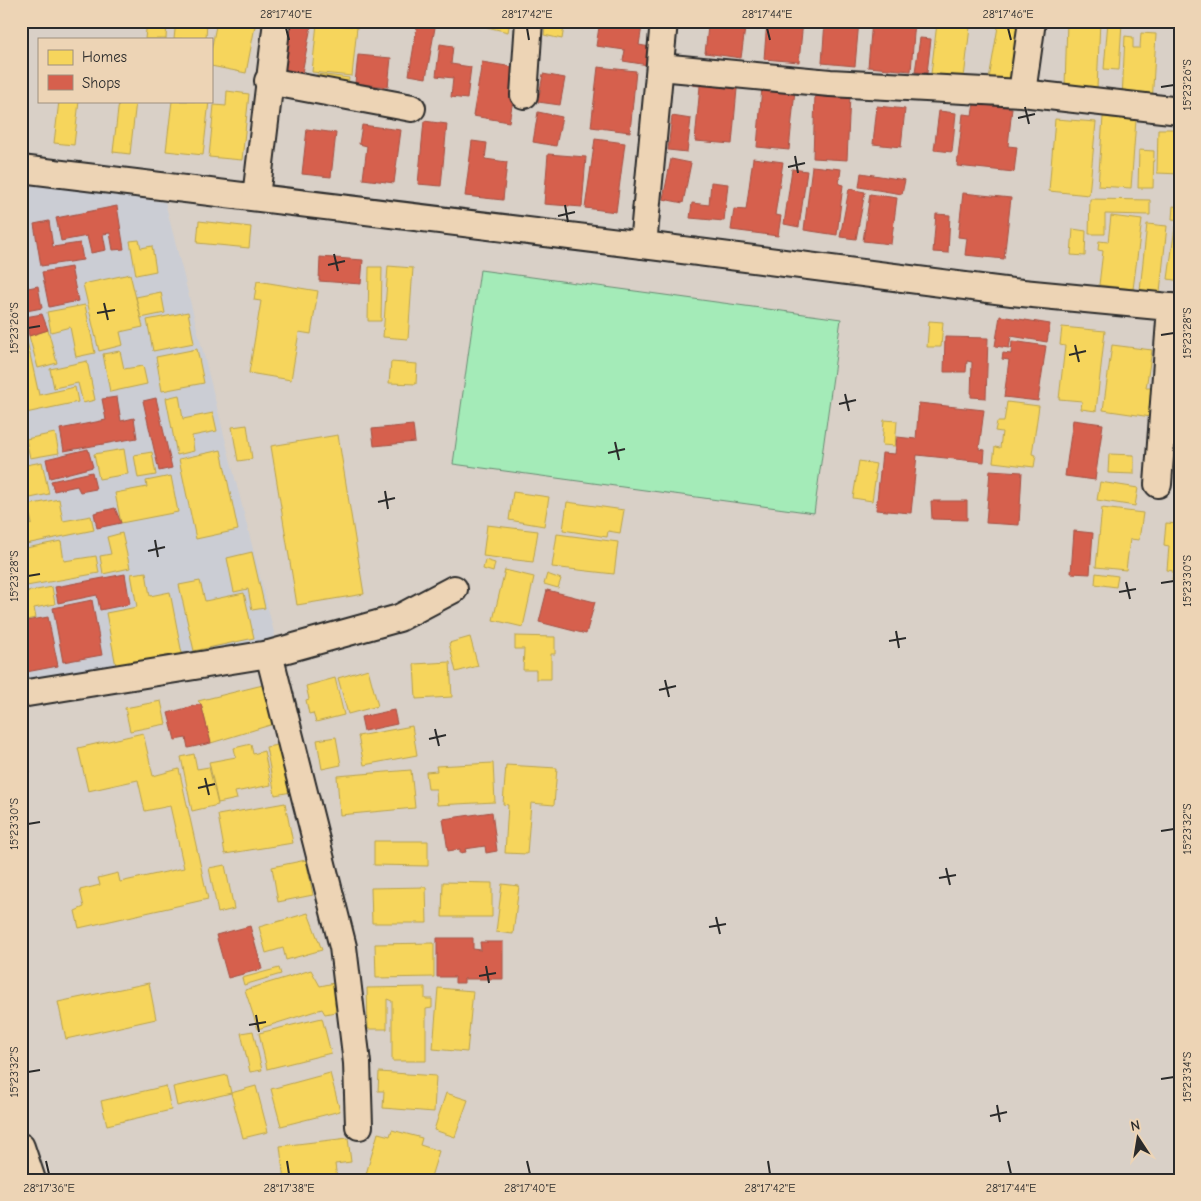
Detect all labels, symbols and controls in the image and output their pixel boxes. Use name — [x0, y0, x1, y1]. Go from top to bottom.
text: 28°17'40"E — [260, 7, 312, 21]
text: 28°17'42"E — [502, 7, 552, 21]
text: 28°17'44"E — [742, 7, 792, 21]
text: 28°17'46"E — [982, 7, 1034, 21]
legend — [38, 38, 212, 102]
text: Homes — [82, 48, 127, 66]
text: 15°23'26"S — [1180, 59, 1194, 111]
text: Shops — [82, 74, 120, 92]
text: 15°23'26"S — [7, 302, 21, 354]
text: 15°23'28"S — [1180, 307, 1194, 359]
text: 15°23'28"S — [7, 550, 21, 602]
text: 15°23'30"S — [1180, 555, 1194, 607]
text: 15°23'30"S — [7, 798, 21, 850]
text: 15°23'32"S — [1180, 803, 1194, 855]
text: 15°23'32"S — [7, 1046, 21, 1098]
text: 15°23'34"S — [1180, 1051, 1194, 1102]
north arrow — [1114, 1114, 1164, 1164]
text: N — [1129, 1117, 1142, 1135]
text: 28°17'36"E — [23, 1181, 75, 1195]
text: 28°17'38"E — [264, 1181, 315, 1195]
text: 28°17'40"E — [504, 1181, 556, 1195]
text: 28°17'42"E — [745, 1181, 795, 1195]
text: 28°17'44"E — [986, 1181, 1036, 1195]

